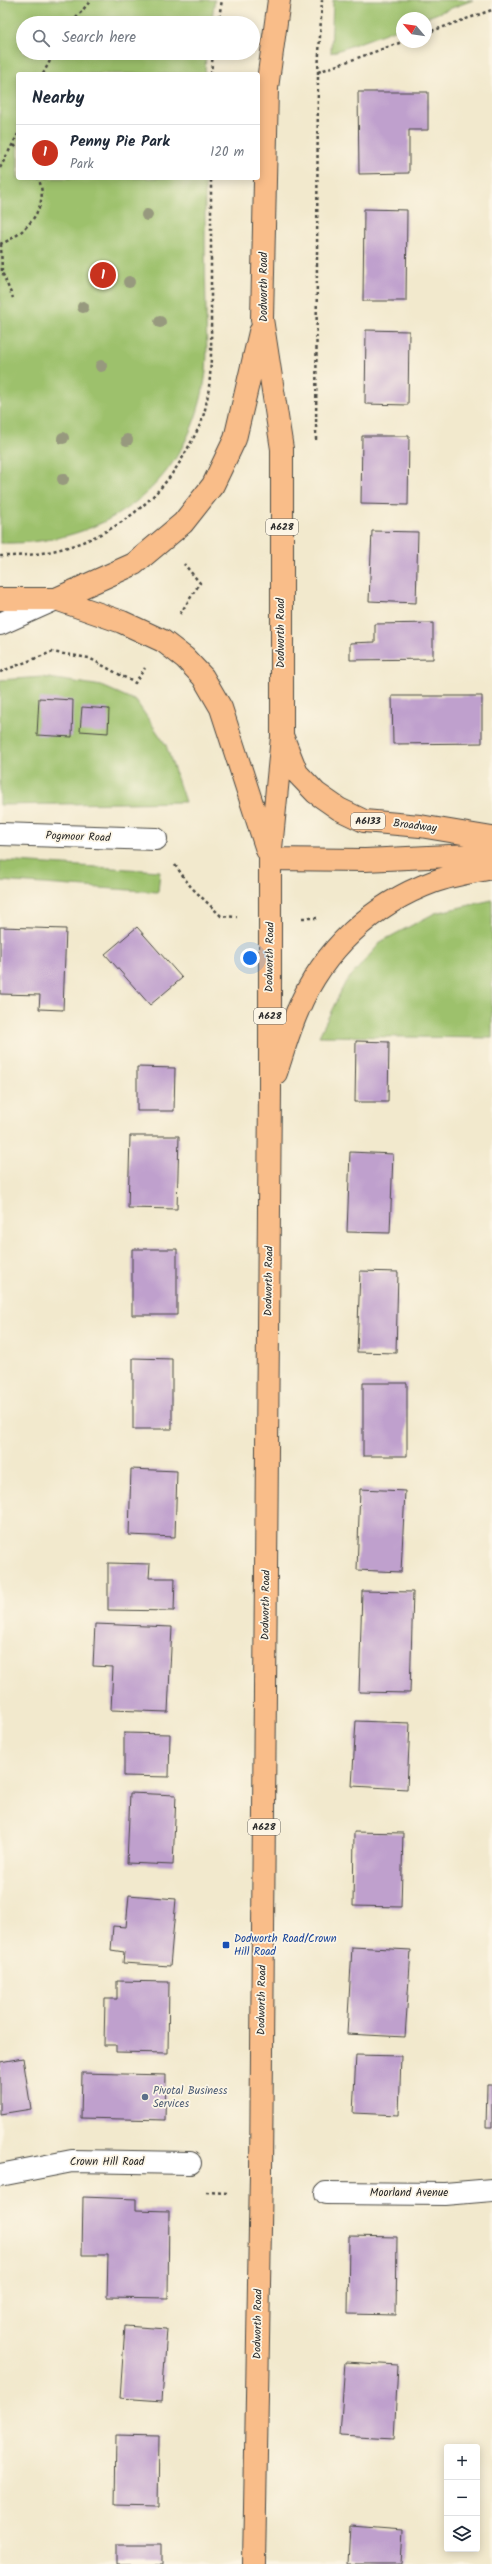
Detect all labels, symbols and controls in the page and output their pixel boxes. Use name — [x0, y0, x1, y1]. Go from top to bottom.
north arrow — [396, 12, 432, 48]
search box — [16, 16, 260, 60]
text: Search here — [62, 26, 136, 50]
icon: search — [30, 27, 52, 49]
text: Nearby — [32, 85, 84, 112]
text: Penny Pie Park — [70, 130, 170, 154]
text: 1 — [43, 142, 47, 163]
text: 120 m — [210, 142, 244, 163]
text: Park — [70, 154, 94, 175]
street label: Dodworth Road — [255, 251, 273, 322]
pin: 1 — [90, 260, 116, 290]
road number: A628 — [266, 519, 298, 535]
street label: Dodworth Road — [272, 597, 290, 668]
road number: A6133 — [351, 813, 385, 829]
street label: Broadway — [392, 814, 439, 838]
street label: Pogmoor Road — [45, 827, 111, 847]
street label: Dodworth Road — [260, 921, 280, 992]
your location — [240, 948, 260, 968]
road number: A628 — [254, 1008, 286, 1024]
street label: Dodworth Road — [259, 1245, 279, 1316]
street label: Dodworth Road — [256, 1569, 276, 1640]
road number: A628 — [248, 1819, 280, 1835]
place label: Dodworth Road/Crown Hill Road — [234, 1930, 337, 1961]
marker: Dodworth Road/Crown Hill Road — [221, 1940, 231, 1950]
street label: Dodworth Road — [252, 1964, 272, 2035]
place label: Pivotal Business Services — [153, 2082, 228, 2113]
marker: Pivotal Business Services — [140, 2092, 150, 2102]
street label: Crown Hill Road — [70, 2153, 145, 2171]
street label: Moorland Avenue — [370, 2184, 448, 2202]
street label: Dodworth Road — [248, 2288, 268, 2359]
map controls — [444, 2444, 480, 2552]
button: + — [444, 2444, 480, 2480]
button: − — [444, 2480, 480, 2516]
button: layers — [444, 2516, 480, 2552]

